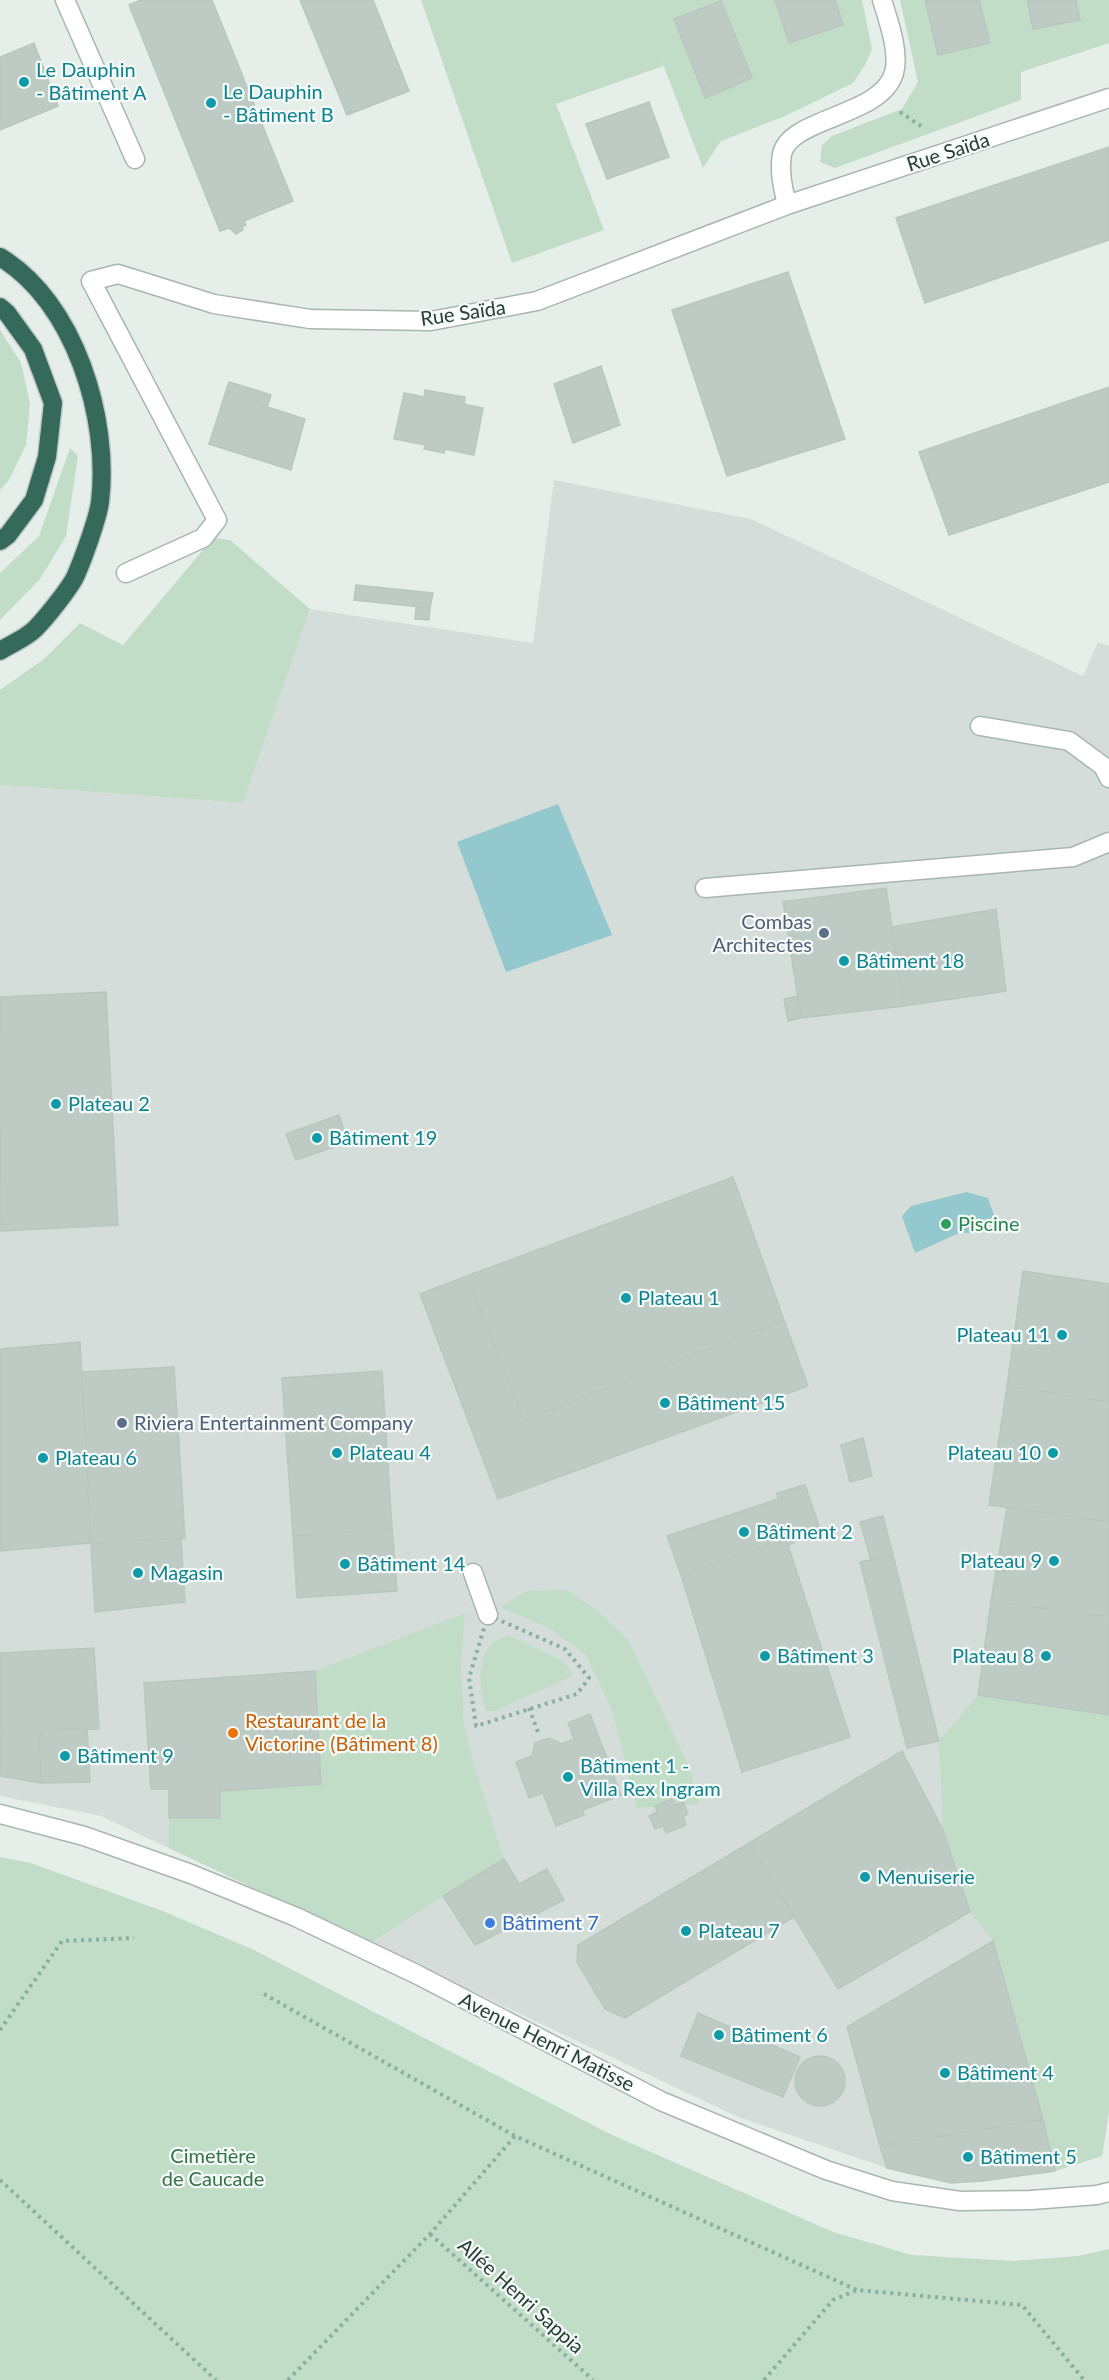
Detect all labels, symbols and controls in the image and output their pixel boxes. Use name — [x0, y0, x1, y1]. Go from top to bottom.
place label: Le Dauphin - Bâtiment A — [36, 57, 147, 104]
marker: Le Dauphin - Bâtiment A — [17, 75, 31, 89]
place label: Le Dauphin - Bâtiment B — [223, 79, 334, 126]
marker: Le Dauphin - Bâtiment B — [204, 96, 218, 110]
street label: Rue Saïda — [903, 126, 992, 176]
street label: Rue Saïda — [419, 294, 507, 330]
place label: Combas Architectes — [713, 909, 812, 956]
marker: Combas Architectes — [817, 926, 831, 940]
place label: Bâtiment 18 — [856, 948, 964, 972]
marker: Bâtiment 18 — [837, 954, 851, 968]
place label: Plateau 2 — [68, 1091, 150, 1115]
marker: Plateau 2 — [49, 1097, 63, 1111]
place label: Bâtiment 19 — [329, 1125, 437, 1149]
marker: Bâtiment 19 — [310, 1131, 324, 1145]
place label: Piscine — [958, 1211, 1019, 1235]
marker: Piscine — [939, 1217, 953, 1231]
place label: Plateau 1 — [638, 1285, 720, 1309]
marker: Plateau 1 — [619, 1291, 633, 1305]
place label: Plateau 11 — [956, 1322, 1050, 1346]
marker: Plateau 11 — [1055, 1328, 1069, 1342]
place label: Bâtiment 15 — [677, 1390, 785, 1414]
marker: Bâtiment 15 — [658, 1396, 672, 1410]
place label: Riviera Entertainment Company — [134, 1410, 414, 1434]
marker: Riviera Entertainment Company — [115, 1416, 129, 1430]
place label: Plateau 4 — [349, 1440, 431, 1464]
place label: Plateau 10 — [947, 1440, 1041, 1464]
place label: Plateau 6 — [55, 1445, 137, 1469]
marker: Plateau 4 — [330, 1446, 344, 1460]
marker: Plateau 10 — [1046, 1446, 1060, 1460]
marker: Plateau 6 — [36, 1451, 50, 1465]
place label: Bâtiment 2 — [756, 1519, 853, 1543]
marker: Bâtiment 2 — [737, 1525, 751, 1539]
place label: Plateau 9 — [960, 1548, 1042, 1572]
place label: Bâtiment 14 — [357, 1551, 466, 1575]
marker: Plateau 9 — [1047, 1554, 1061, 1568]
marker: Bâtiment 14 — [338, 1557, 352, 1571]
place label: Magasin — [150, 1560, 223, 1584]
marker: Magasin — [131, 1566, 145, 1580]
place label: Bâtiment 3 — [777, 1643, 874, 1667]
place label: Plateau 8 — [952, 1643, 1034, 1667]
marker: Bâtiment 3 — [758, 1649, 772, 1663]
marker: Plateau 8 — [1039, 1649, 1053, 1663]
place label: Restaurant de la Victorine (Bâtiment 8) — [245, 1708, 438, 1755]
marker: Restaurant de la Victorine (Bâtiment 8) — [226, 1726, 240, 1740]
place label: Bâtiment 9 — [77, 1743, 174, 1767]
marker: Bâtiment 9 — [58, 1749, 72, 1763]
place label: Bâtiment 1 - Villa Rex Ingram — [580, 1753, 721, 1800]
marker: Bâtiment 1 - Villa Rex Ingram — [561, 1770, 575, 1784]
place label: Menuiserie — [877, 1864, 975, 1888]
marker: Menuiserie — [858, 1870, 872, 1884]
place label: Bâtiment 7 — [502, 1910, 599, 1934]
marker: Bâtiment 7 — [483, 1916, 497, 1930]
place label: Plateau 7 — [698, 1918, 780, 1942]
marker: Plateau 7 — [679, 1924, 693, 1938]
street label: Avenue Henri Matisse — [456, 1986, 639, 2096]
place label: Bâtiment 6 — [731, 2022, 828, 2046]
marker: Bâtiment 6 — [712, 2028, 726, 2042]
place label: Bâtiment 4 — [957, 2060, 1054, 2084]
marker: Bâtiment 4 — [938, 2066, 952, 2080]
park label: Cimetière de Caucade — [162, 2143, 264, 2190]
place label: Bâtiment 5 — [980, 2144, 1077, 2168]
marker: Bâtiment 5 — [961, 2150, 975, 2164]
street label: Allée Henri Sappia — [454, 2233, 589, 2358]

